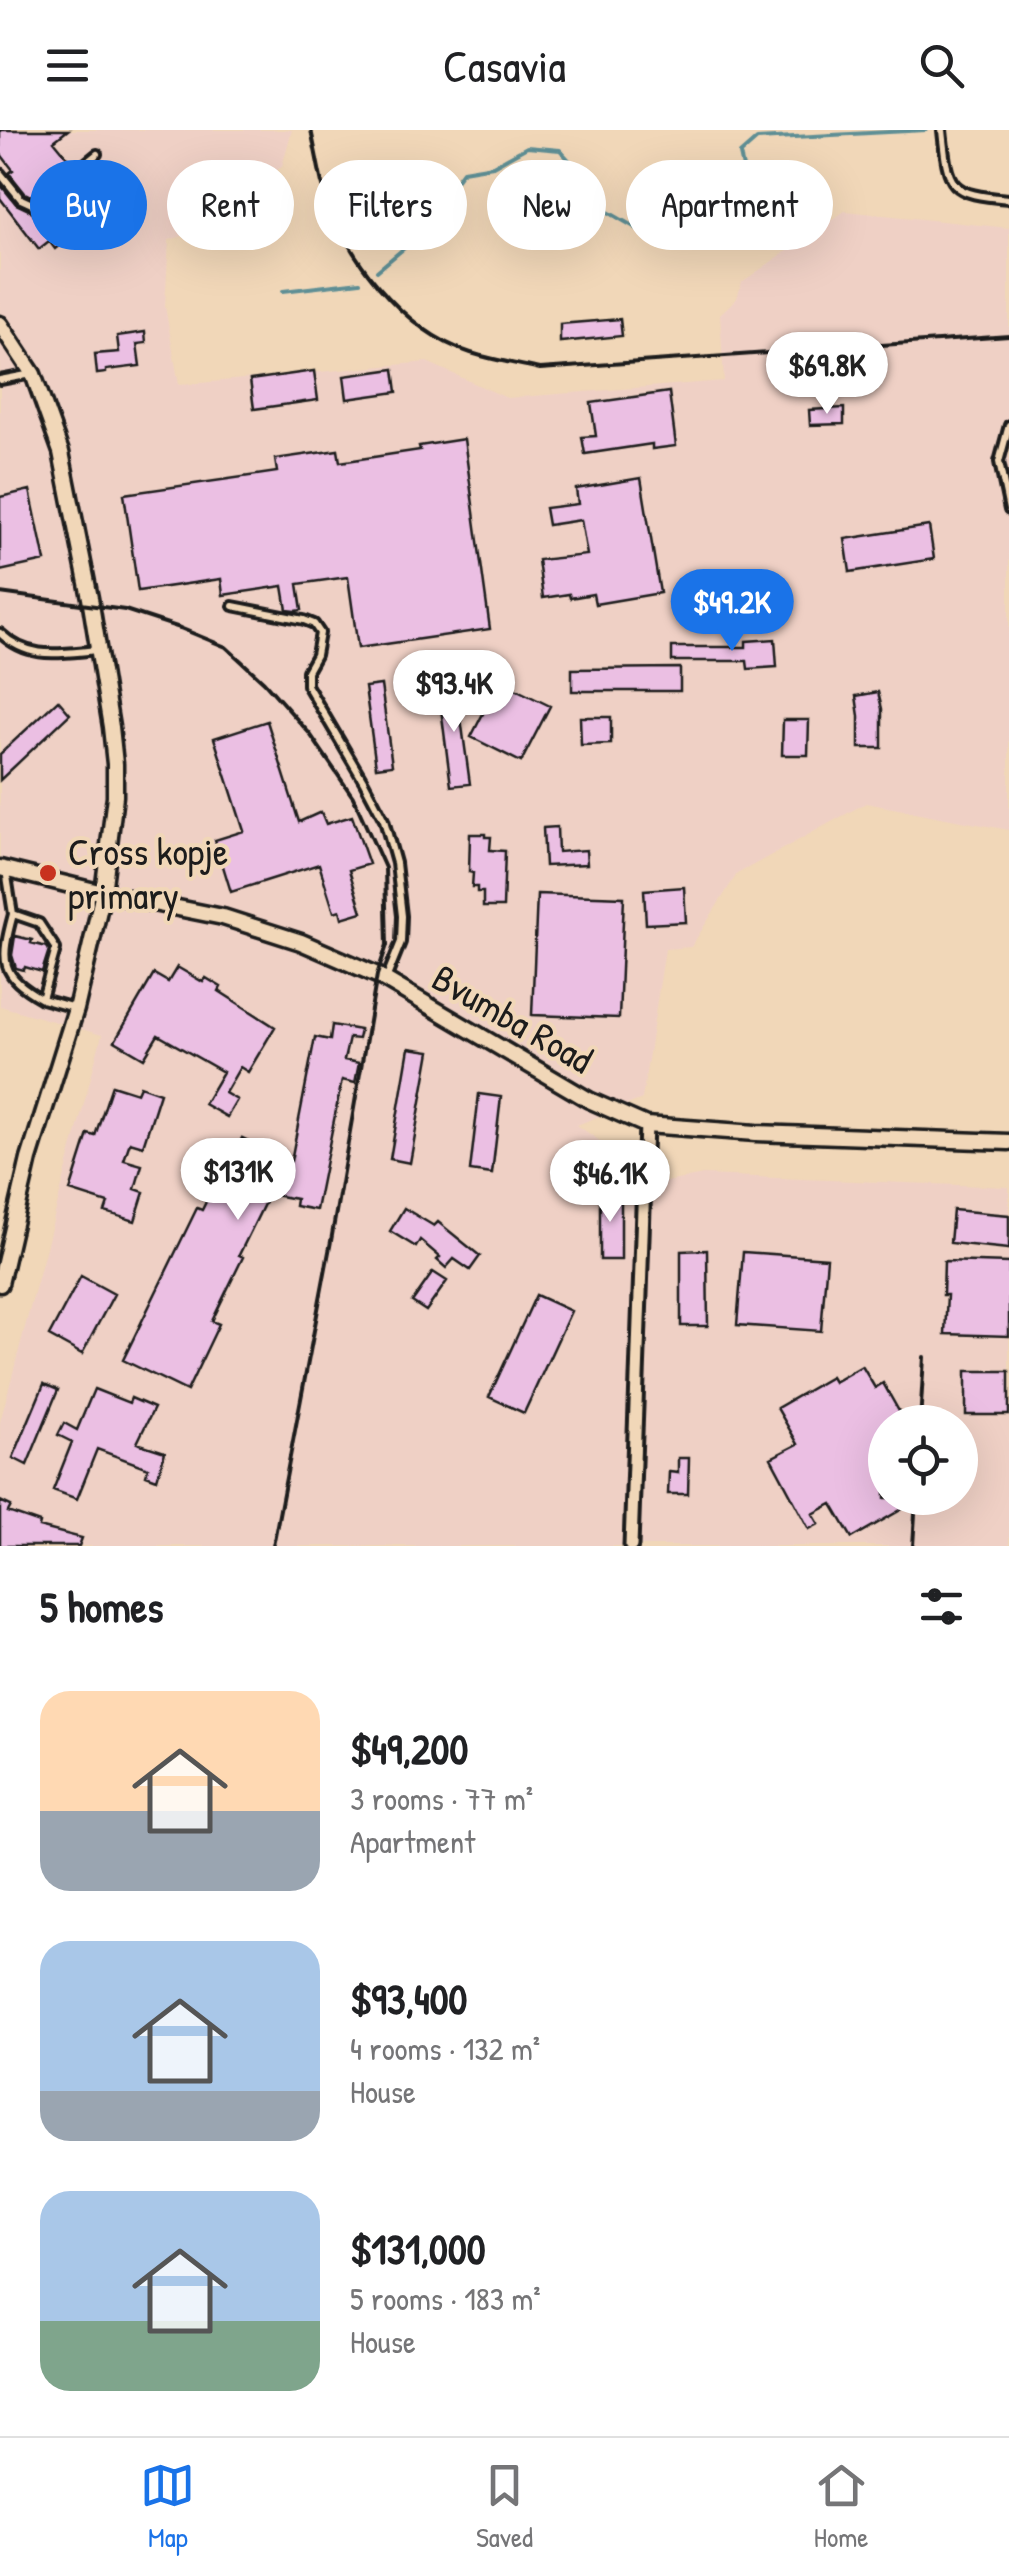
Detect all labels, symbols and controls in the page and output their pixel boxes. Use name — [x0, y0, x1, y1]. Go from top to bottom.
text: Casavia — [443, 35, 566, 96]
icon: menu — [40, 38, 95, 93]
icon: search — [914, 38, 969, 93]
chip: Buy — [30, 160, 147, 250]
chip: Rent — [167, 160, 294, 250]
chip: Filters — [314, 160, 467, 250]
chip: New — [487, 160, 606, 250]
chip: Apartment — [626, 160, 833, 250]
pin: $69.8K — [746, 332, 908, 417]
text: $69.8K — [788, 343, 866, 386]
pin: $49.2K — [651, 569, 813, 654]
text: $49.2K — [693, 580, 771, 623]
pin: $93.4K — [373, 650, 535, 735]
text: $93.4K — [415, 661, 493, 704]
place label: Cross kopje primary — [68, 825, 228, 921]
marker: Cross kopje primary — [37, 862, 59, 884]
street label: Bvumba Road — [423, 951, 603, 1085]
pin: $131K — [168, 1138, 308, 1223]
pin: $46.1K — [529, 1140, 691, 1225]
text: $131K — [203, 1149, 273, 1192]
text: $46.1K — [572, 1151, 648, 1194]
map controls — [868, 1405, 978, 1515]
button: locate — [868, 1405, 978, 1515]
text: 5 homes — [40, 1578, 163, 1635]
icon: filters — [914, 1579, 969, 1634]
text: $49,200 — [350, 1720, 468, 1777]
icon: home — [120, 1731, 240, 1851]
text: 3 rooms · 77 m² — [350, 1777, 533, 1820]
text: Apartment — [350, 1820, 475, 1863]
text: $93,400 — [350, 1970, 467, 2027]
icon: home — [120, 1981, 240, 2101]
text: 4 rooms · 132 m² — [350, 2027, 540, 2070]
text: House — [350, 2070, 416, 2113]
text: $131,000 — [350, 2220, 486, 2277]
icon: home — [120, 2231, 240, 2351]
text: 5 rooms · 183 m² — [350, 2277, 541, 2320]
text: House — [350, 2320, 416, 2363]
tab: Map — [140, 2458, 195, 2556]
tab: Saved — [476, 2458, 533, 2556]
tab: Home — [814, 2458, 869, 2556]

